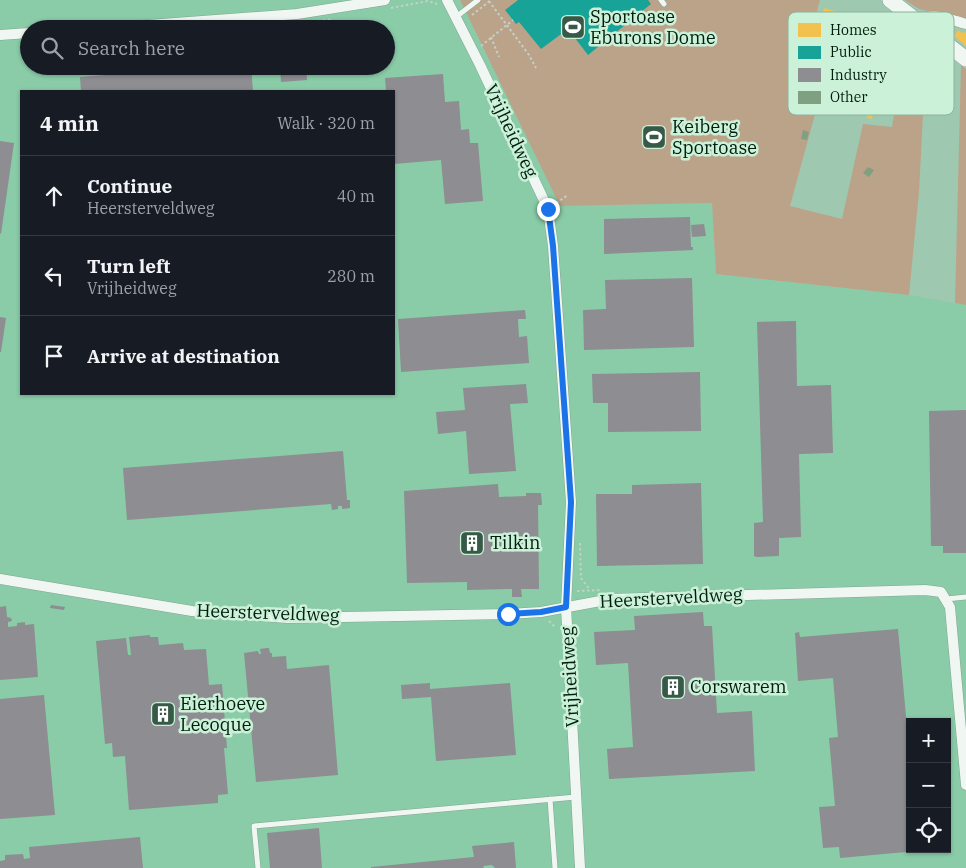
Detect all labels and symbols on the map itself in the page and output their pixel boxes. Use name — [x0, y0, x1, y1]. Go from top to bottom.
place label: Sportoase Eburons Dome — [590, 5, 716, 49]
legend — [788, 12, 954, 115]
sports icon: Sportoase Eburons Dome — [560, 14, 586, 40]
text: Homes — [830, 21, 877, 39]
text: Public — [830, 43, 872, 61]
text: Industry — [830, 66, 887, 84]
street label: Vrijheidweg — [480, 80, 543, 182]
text: Other — [830, 88, 868, 106]
place label: Keiberg Sportoase — [672, 115, 757, 159]
sports icon: Keiberg Sportoase — [641, 124, 667, 150]
route end — [537, 198, 560, 221]
building icon: Tilkin — [459, 530, 485, 556]
place label: Tilkin — [490, 531, 541, 554]
street label: Heersterveldweg — [599, 582, 743, 613]
street label: Heersterveldweg — [196, 599, 340, 627]
route start — [497, 603, 520, 626]
street label: Vrijheidweg — [555, 626, 584, 728]
building icon: Corswarem — [660, 674, 686, 700]
place label: Corswarem — [690, 675, 787, 698]
place label: Eierhoeve Lecoque — [180, 692, 265, 736]
building icon: Eierhoeve Lecoque — [150, 701, 176, 727]

